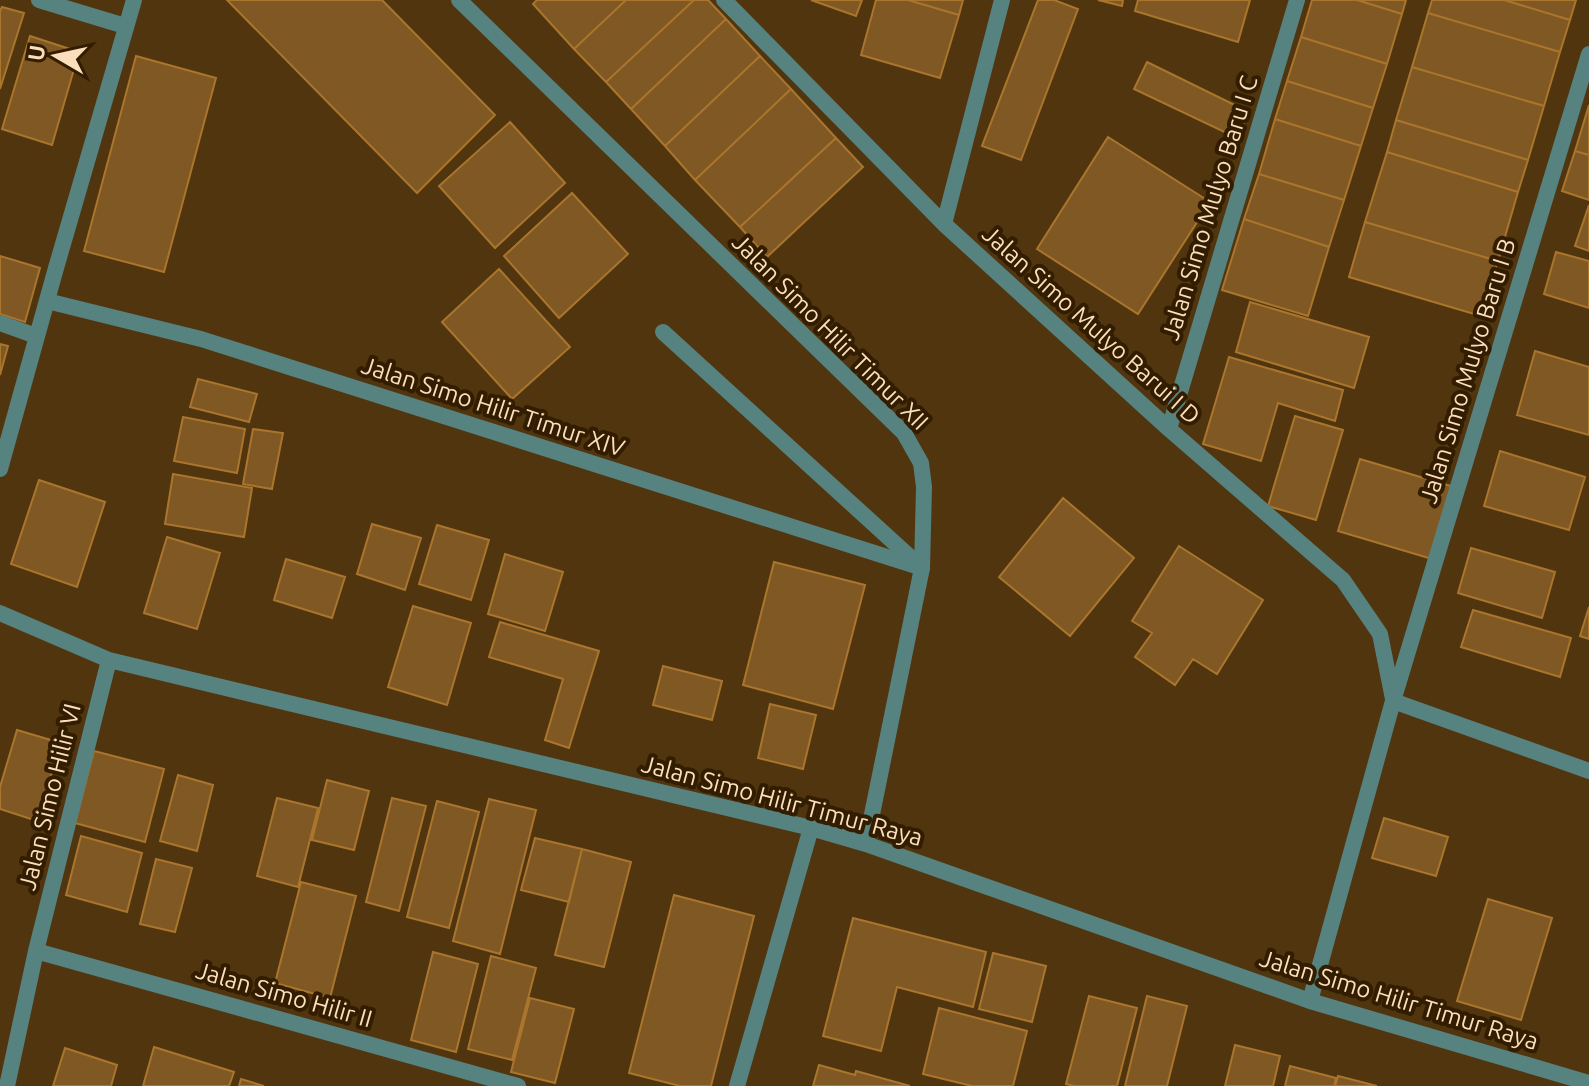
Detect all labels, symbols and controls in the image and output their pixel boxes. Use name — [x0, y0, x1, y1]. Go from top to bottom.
north arrow — [16, 16, 96, 96]
text: U — [22, 43, 49, 62]
street label: Jalan Simo Mulyo Baru I C — [1156, 72, 1263, 343]
street label: Jalan Simo Mulyo Barui I D — [977, 220, 1205, 429]
street label: Jalan Simo Hilir Timur XII — [727, 228, 934, 435]
street label: Jalan Simo Mulyo Baru I B — [1414, 235, 1521, 506]
street label: Jalan Simo Hilir Timur XIV — [358, 351, 628, 462]
street label: Jalan Simo Hilir VI — [13, 701, 86, 893]
street label: Jalan Simo Hilir Timur Raya — [639, 750, 926, 851]
street label: Jalan Simo Hilir Timur Raya — [1257, 944, 1542, 1055]
street label: Jalan Simo Hilir II — [193, 956, 375, 1033]

